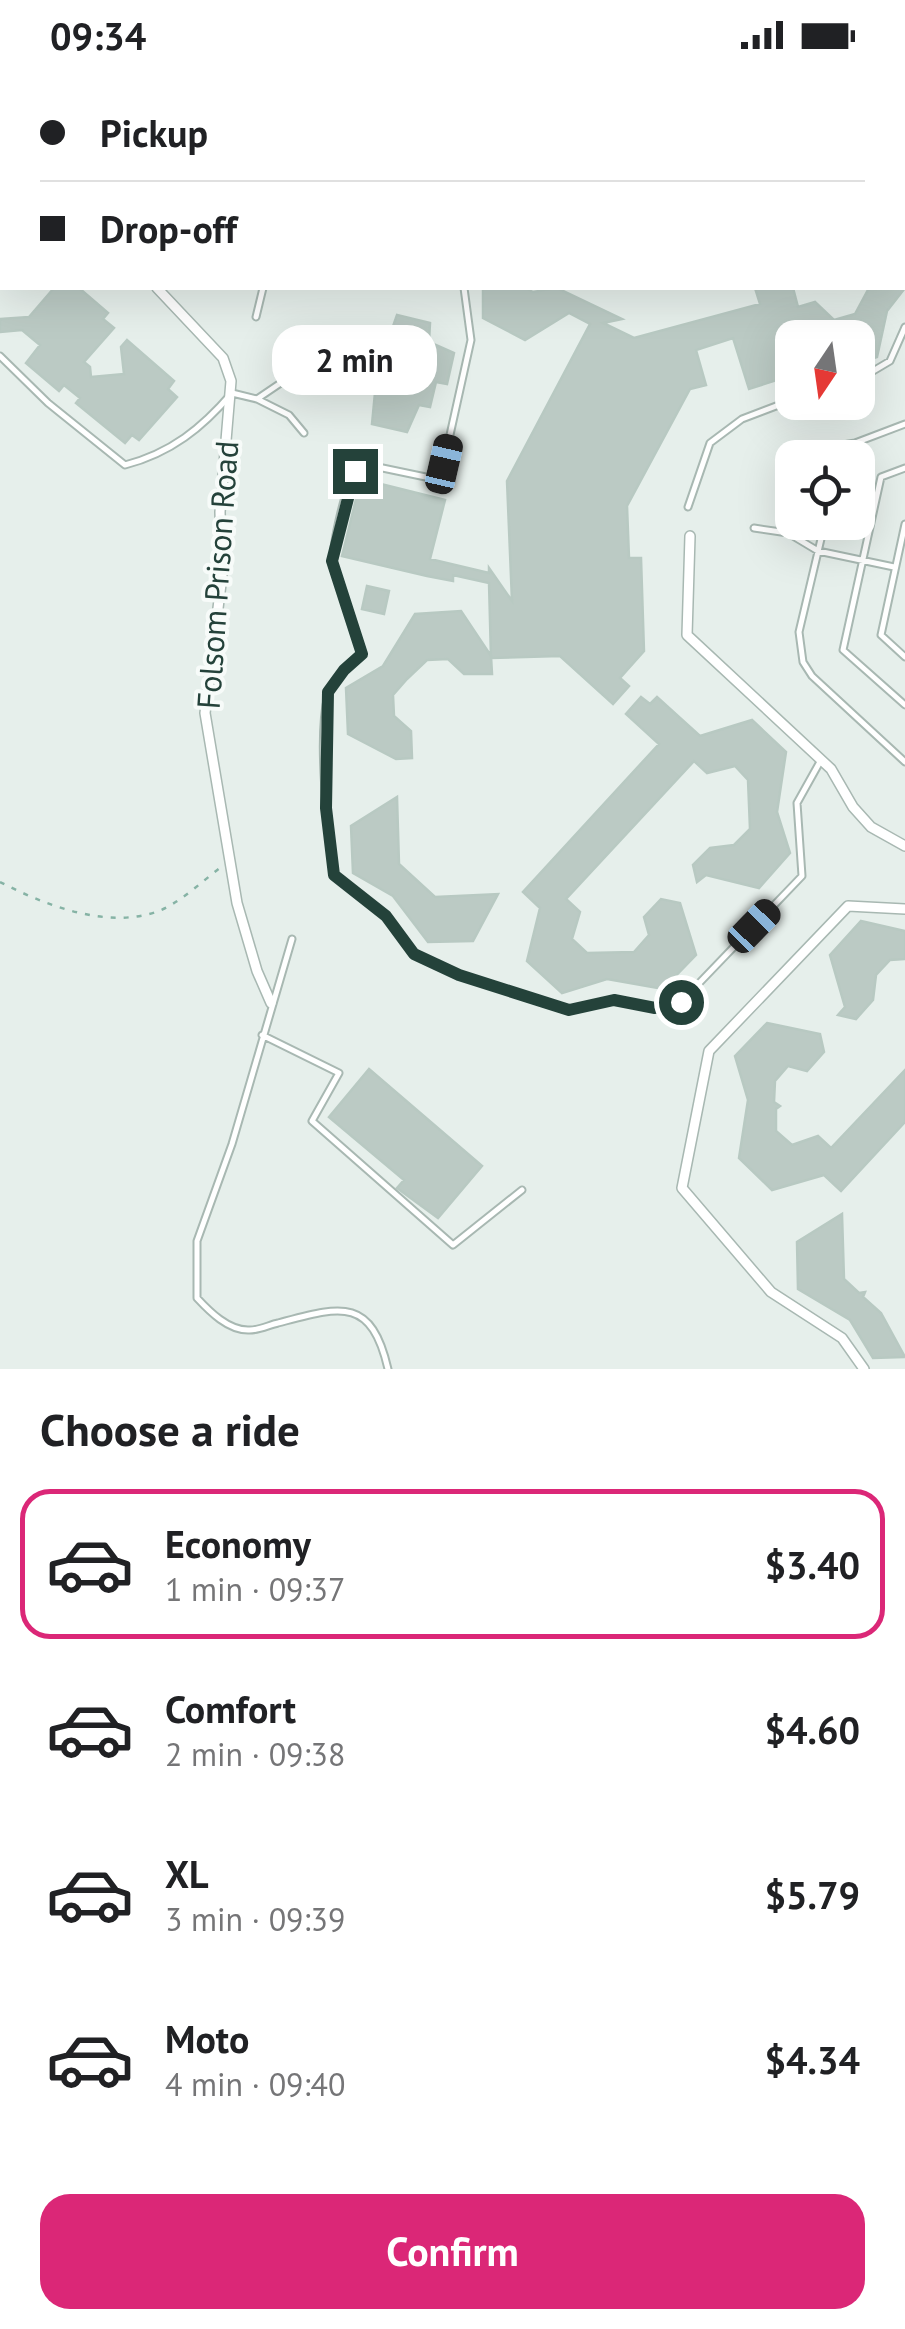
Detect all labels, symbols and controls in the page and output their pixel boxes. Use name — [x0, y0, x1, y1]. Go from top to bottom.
text: 09:34 — [50, 11, 146, 60]
text: Pickup — [100, 108, 208, 157]
text: Drop-off — [100, 204, 237, 253]
north arrow — [775, 320, 875, 420]
map controls — [775, 320, 875, 540]
callout: 2 min — [272, 326, 438, 396]
text: 2 min — [315, 339, 394, 381]
car — [423, 431, 465, 497]
street label: Folsom Prison Road — [187, 439, 247, 710]
button: locate — [775, 440, 875, 540]
route end — [333, 449, 378, 494]
car — [722, 894, 786, 958]
route start — [659, 980, 704, 1025]
text: Choose a ride — [40, 1400, 300, 1458]
icon: car — [45, 1519, 135, 1609]
text: Economy — [165, 1519, 311, 1568]
text: $3.40 — [764, 1540, 860, 1589]
text: 1 min · 09:37 — [165, 1568, 345, 1610]
icon: car — [45, 1684, 135, 1774]
text: Comfort — [165, 1684, 296, 1733]
text: $4.60 — [764, 1705, 860, 1754]
text: 2 min · 09:38 — [165, 1733, 345, 1775]
icon: car — [45, 1849, 135, 1939]
text: XL — [165, 1849, 209, 1898]
text: $5.79 — [764, 1870, 860, 1919]
text: 3 min · 09:39 — [165, 1898, 345, 1940]
icon: car — [45, 2014, 135, 2104]
text: Moto — [165, 2014, 249, 2063]
text: $4.34 — [764, 2035, 860, 2084]
text: 4 min · 09:40 — [165, 2063, 345, 2105]
button: Confirm — [40, 2194, 865, 2309]

